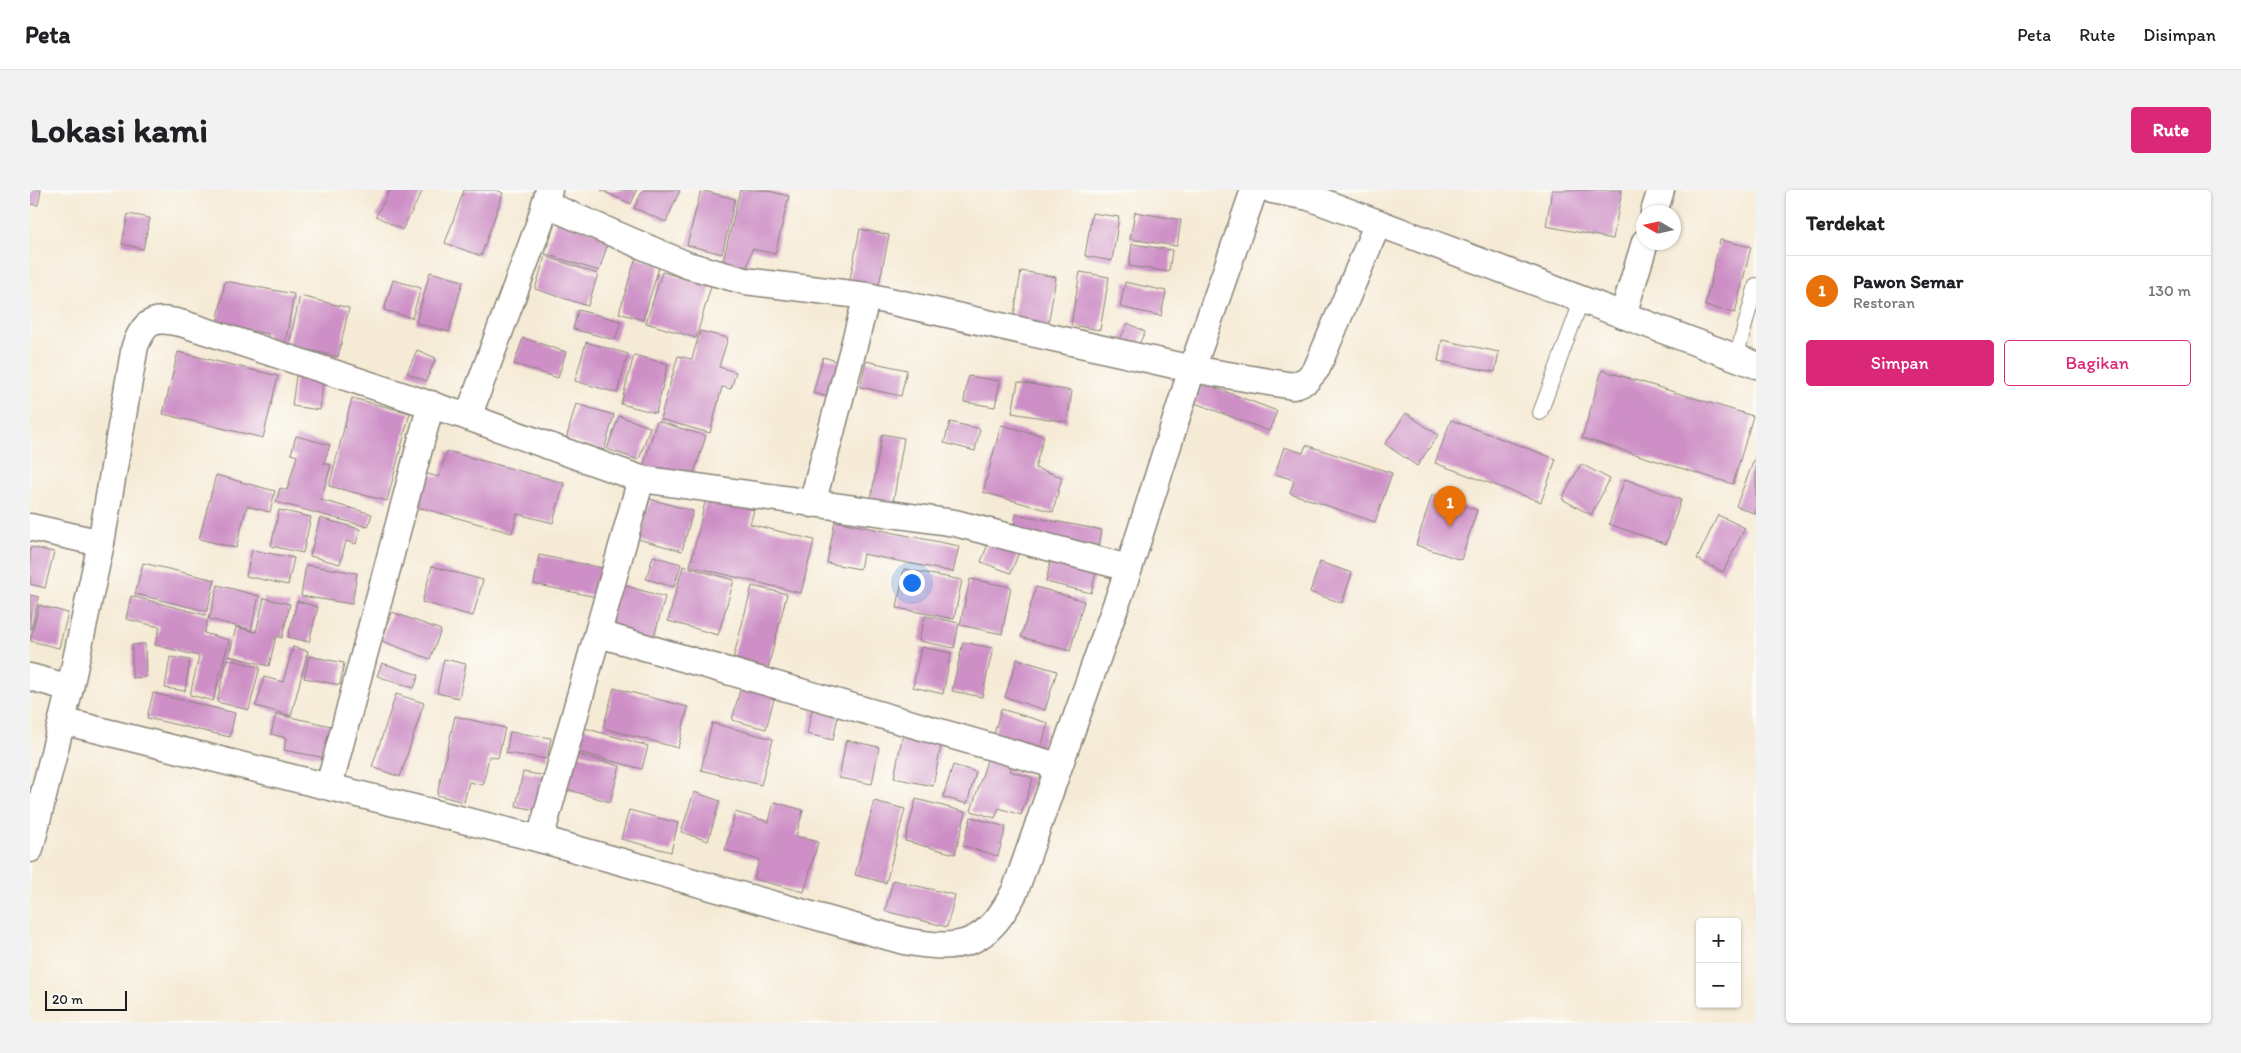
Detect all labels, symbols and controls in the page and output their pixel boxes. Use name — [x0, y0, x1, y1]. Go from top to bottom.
text: Peta — [25, 20, 70, 49]
text: Peta — [2017, 24, 2051, 46]
text: Rute — [2079, 24, 2115, 46]
text: Disimpan — [2143, 24, 2216, 46]
button: Rute — [2131, 107, 2211, 153]
text: Lokasi kami — [30, 109, 208, 151]
north arrow — [1636, 205, 1681, 250]
text: Terdekat — [1806, 210, 1885, 235]
text: Pawon Semar — [1853, 270, 1963, 293]
text: 1 — [1818, 281, 1826, 300]
text: 130 m — [2148, 281, 2191, 300]
text: Restoran — [1853, 293, 1915, 312]
button: Simpan — [1806, 340, 1994, 386]
button: Bagikan — [2004, 340, 2191, 386]
pin: 1 — [1434, 486, 1466, 527]
your location — [899, 570, 925, 596]
map controls — [1696, 918, 1741, 1008]
button: + — [1696, 918, 1741, 963]
button: − — [1696, 963, 1741, 1008]
scale bar — [45, 988, 128, 1011]
text: 20 m — [52, 991, 83, 1008]

